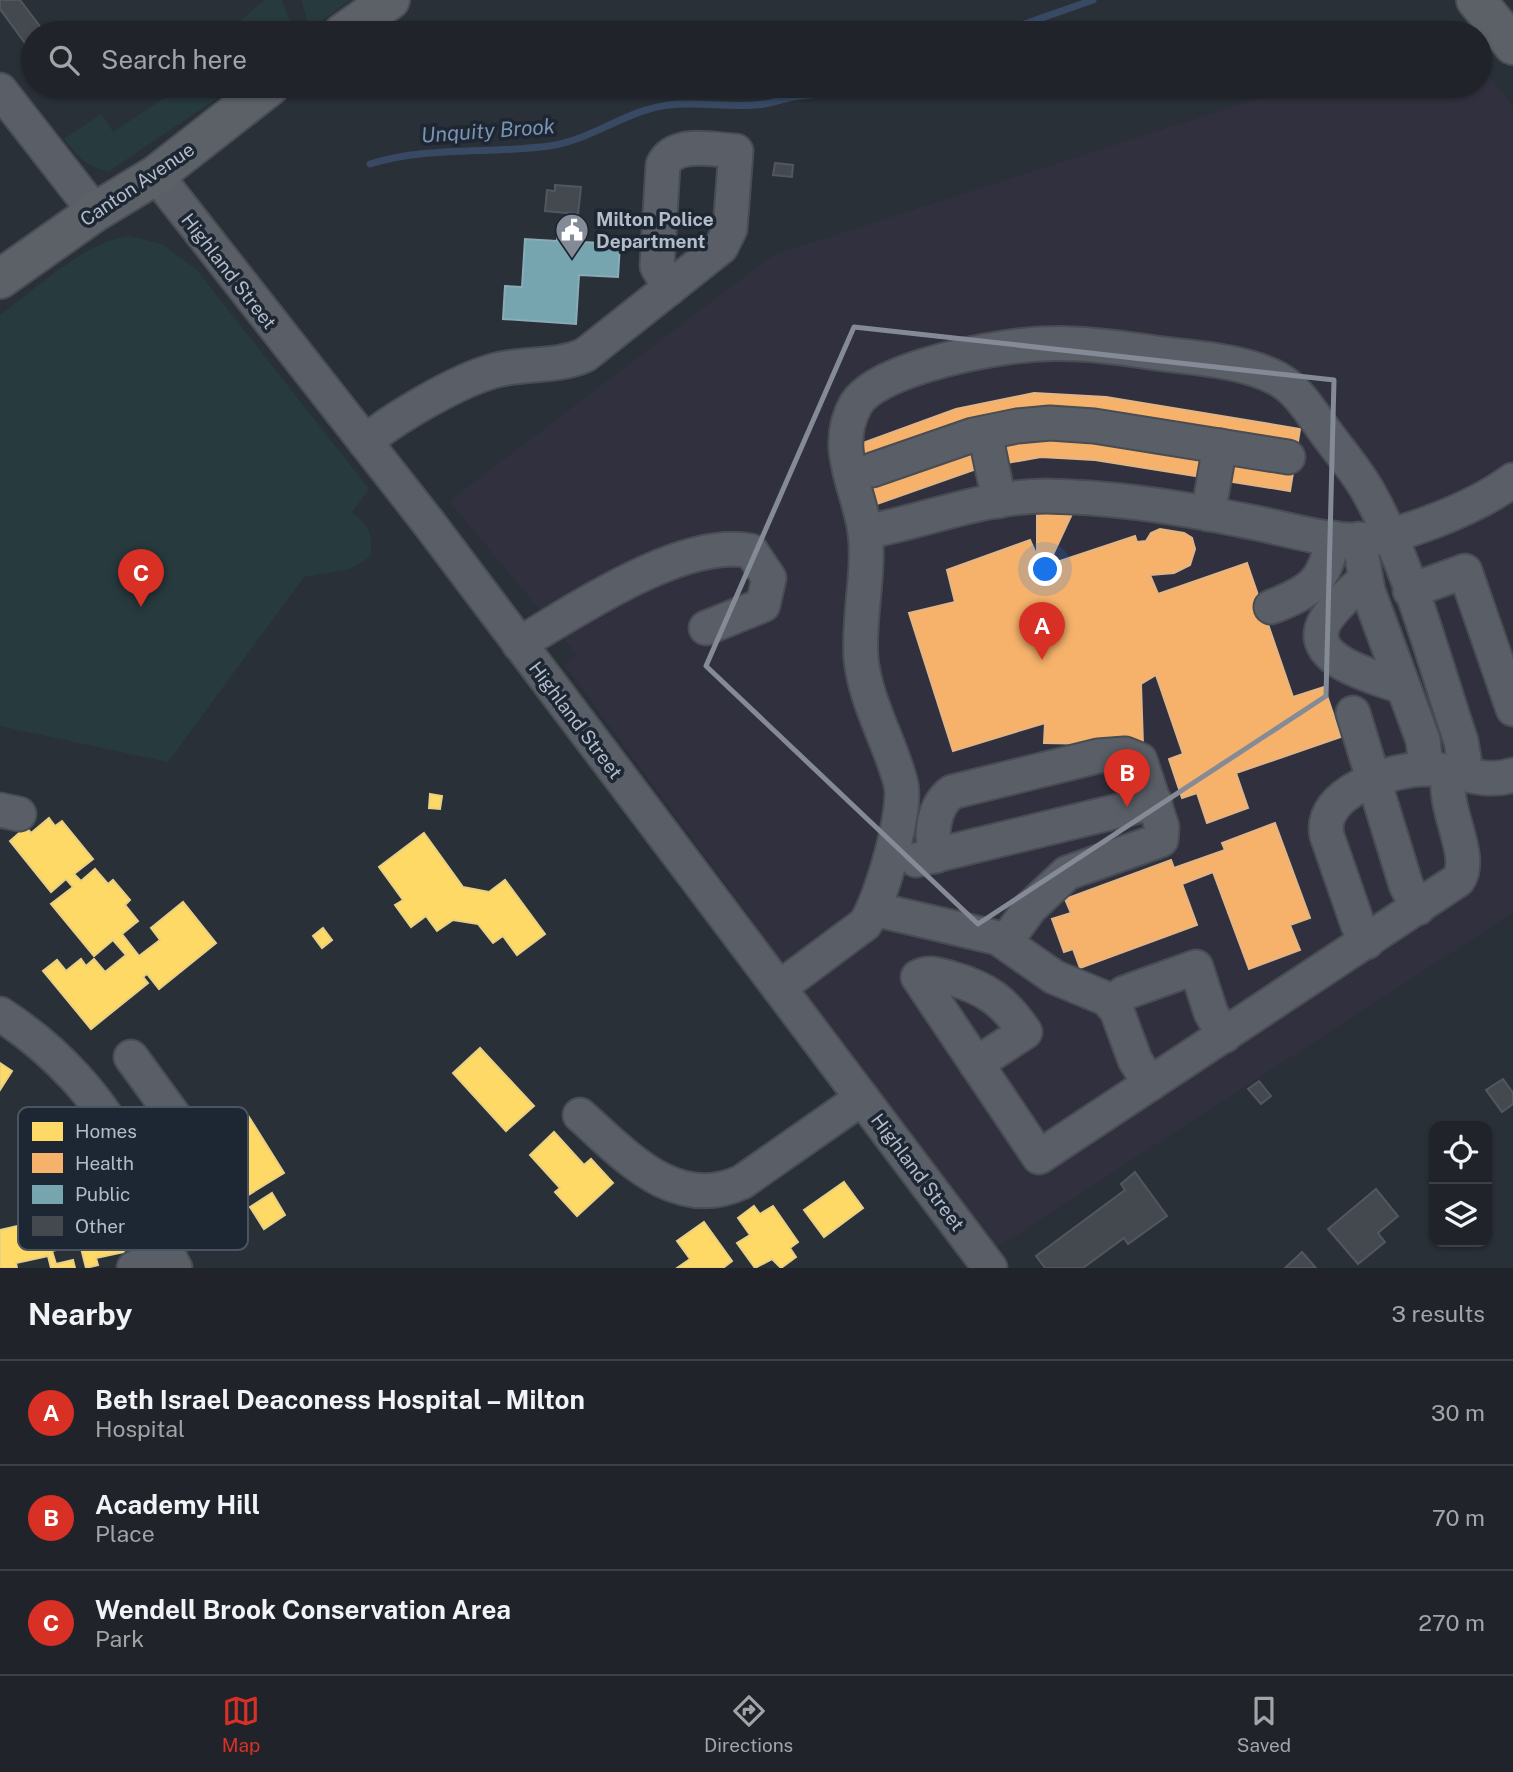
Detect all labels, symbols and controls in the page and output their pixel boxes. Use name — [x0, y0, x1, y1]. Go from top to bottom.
search box — [21, 21, 1492, 98]
icon: search — [45, 41, 83, 79]
text: Search here — [101, 44, 247, 75]
water label: Unquity Brook — [420, 113, 556, 148]
street label: Canton Avenue — [76, 138, 198, 230]
place label: Milton Police Department — [596, 208, 714, 252]
street label: Highland Street — [177, 209, 281, 333]
public building icon: Milton Police Department — [553, 211, 591, 260]
pin: C — [118, 549, 164, 607]
your location — [1028, 552, 1062, 586]
pin: A — [1019, 602, 1065, 660]
street label: Highland Street — [525, 657, 627, 783]
pin: B — [1104, 749, 1150, 807]
legend — [18, 1107, 248, 1250]
street label: Highland Street — [867, 1109, 969, 1235]
text: Homes — [75, 1120, 137, 1142]
map controls — [1429, 1121, 1492, 1247]
button: locate — [1429, 1121, 1492, 1184]
text: Health — [75, 1152, 134, 1174]
text: Public — [75, 1183, 130, 1205]
button: layers — [1429, 1184, 1492, 1247]
text: Other — [75, 1215, 125, 1237]
text: Nearby — [28, 1296, 132, 1332]
text: 3 results — [1391, 1300, 1485, 1327]
text: Beth Israel Deaconess Hospital – Milton — [95, 1384, 585, 1415]
text: A — [43, 1399, 59, 1426]
text: 30 m — [1431, 1399, 1485, 1426]
text: Hospital — [95, 1415, 185, 1442]
text: Academy Hill — [95, 1489, 260, 1520]
text: B — [43, 1504, 59, 1531]
text: 70 m — [1432, 1504, 1485, 1531]
text: Place — [95, 1520, 155, 1547]
text: Wendell Brook Conservation Area — [95, 1594, 511, 1625]
text: C — [43, 1609, 59, 1636]
text: 270 m — [1418, 1609, 1485, 1636]
text: Park — [95, 1625, 144, 1652]
tab: Map — [222, 1692, 260, 1756]
tab: Directions — [704, 1692, 793, 1756]
tab: Saved — [1237, 1692, 1291, 1756]

